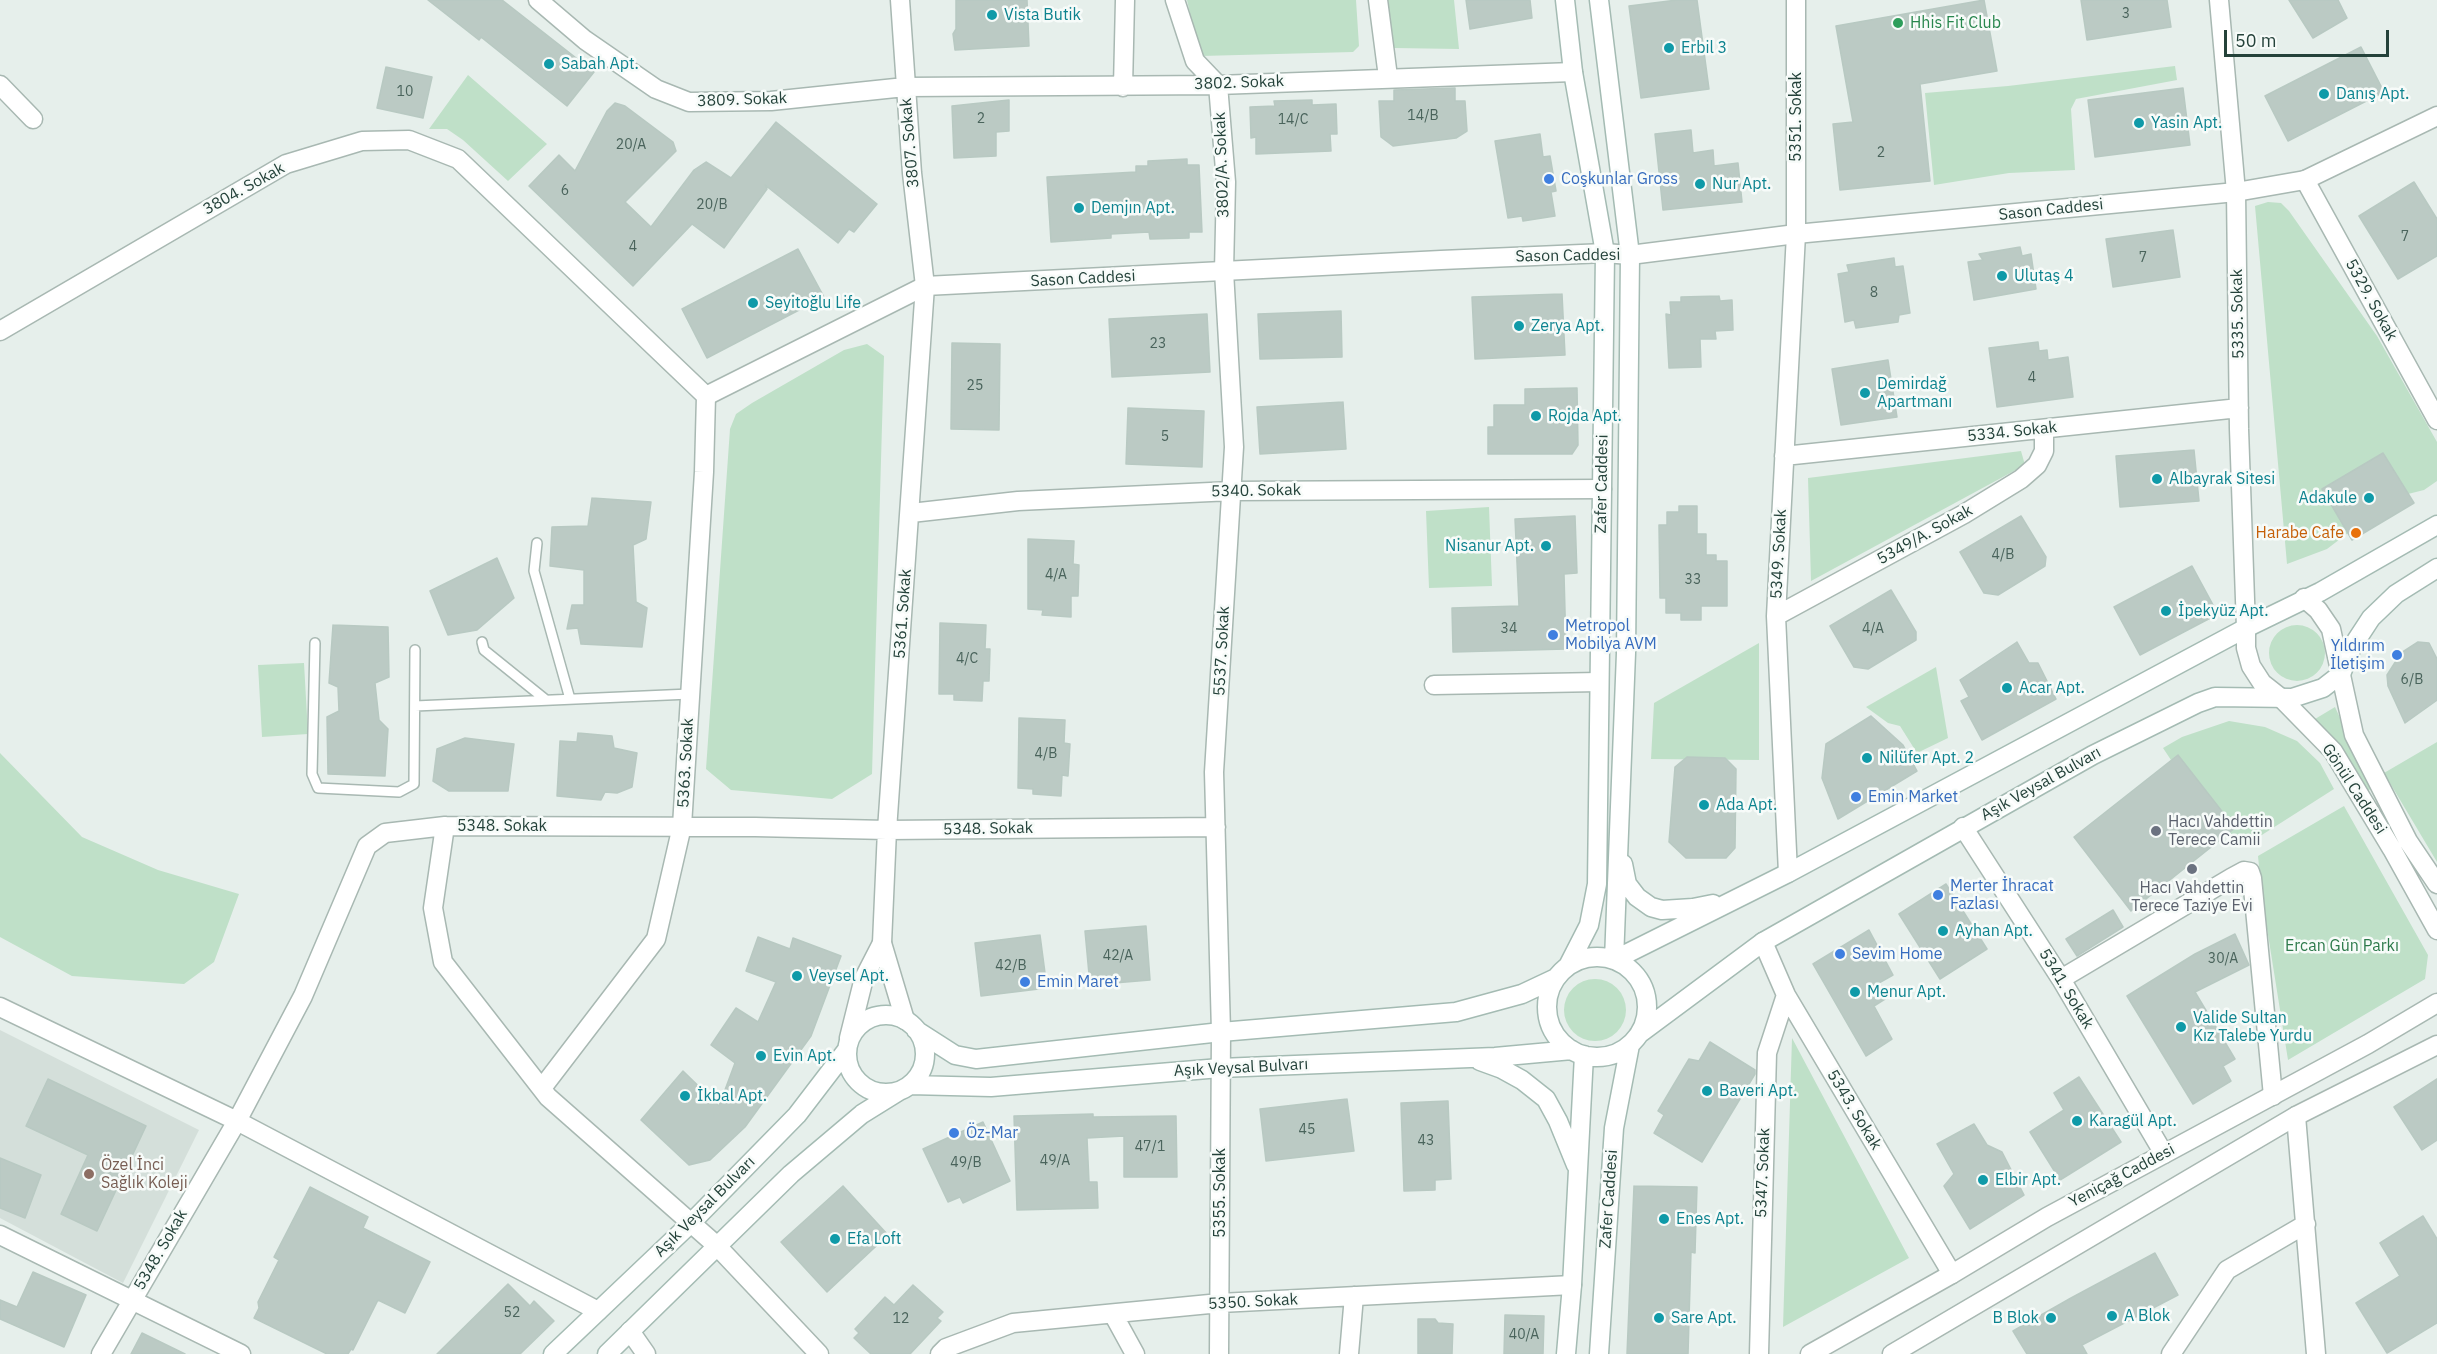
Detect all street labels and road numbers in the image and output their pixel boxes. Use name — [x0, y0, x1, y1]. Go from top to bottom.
street label: 3802. Sokak — [1194, 72, 1284, 94]
street label: 5351. Sokak — [1786, 72, 1806, 162]
street label: 3809. Sokak — [697, 89, 787, 111]
street label: 3807. Sokak — [897, 97, 923, 189]
street label: 3802/A. Sokak — [1211, 112, 1233, 218]
street label: 3804. Sokak — [200, 159, 288, 219]
street label: Sason Caddesi — [1998, 195, 2104, 225]
street label: Sason Caddesi — [1515, 245, 1621, 267]
street label: 5329. Sokak — [2341, 256, 2401, 344]
street label: Sason Caddesi — [1030, 267, 1136, 291]
street label: 5335. Sokak — [2228, 269, 2248, 359]
street label: 5334. Sokak — [1966, 418, 2058, 446]
street label: Zafer Caddesi — [1592, 434, 1612, 534]
street label: 5340. Sokak — [1211, 481, 1301, 501]
street label: 5349/A. Sokak — [1874, 501, 1976, 569]
street label: 5349. Sokak — [1767, 509, 1791, 599]
street label: 5361. Sokak — [890, 568, 916, 660]
street label: 5537. Sokak — [1210, 606, 1234, 696]
street label: 5363. Sokak — [674, 718, 698, 808]
street label: Gönül Caddesi — [2318, 740, 2390, 838]
street label: Aşık Veysal Bulvarı — [1978, 743, 2104, 825]
street label: 5348. Sokak — [457, 816, 547, 836]
street label: 5348. Sokak — [943, 819, 1033, 839]
street label: 5341. Sokak — [2035, 945, 2097, 1033]
street label: Aşık Veysal Bulvarı — [1173, 1055, 1309, 1081]
street label: 5343. Sokak — [1823, 1066, 1885, 1154]
street label: 5347. Sokak — [1752, 1128, 1774, 1218]
street label: Yeniçağ Caddesi — [2066, 1140, 2178, 1212]
street label: 5355. Sokak — [1210, 1148, 1230, 1238]
street label: Zafer Caddesi — [1596, 1149, 1622, 1249]
street label: Aşık Veysal Bulvarı — [651, 1153, 759, 1261]
street label: 5348. Sokak — [130, 1206, 192, 1294]
street label: 5350. Sokak — [1208, 1290, 1298, 1314]

